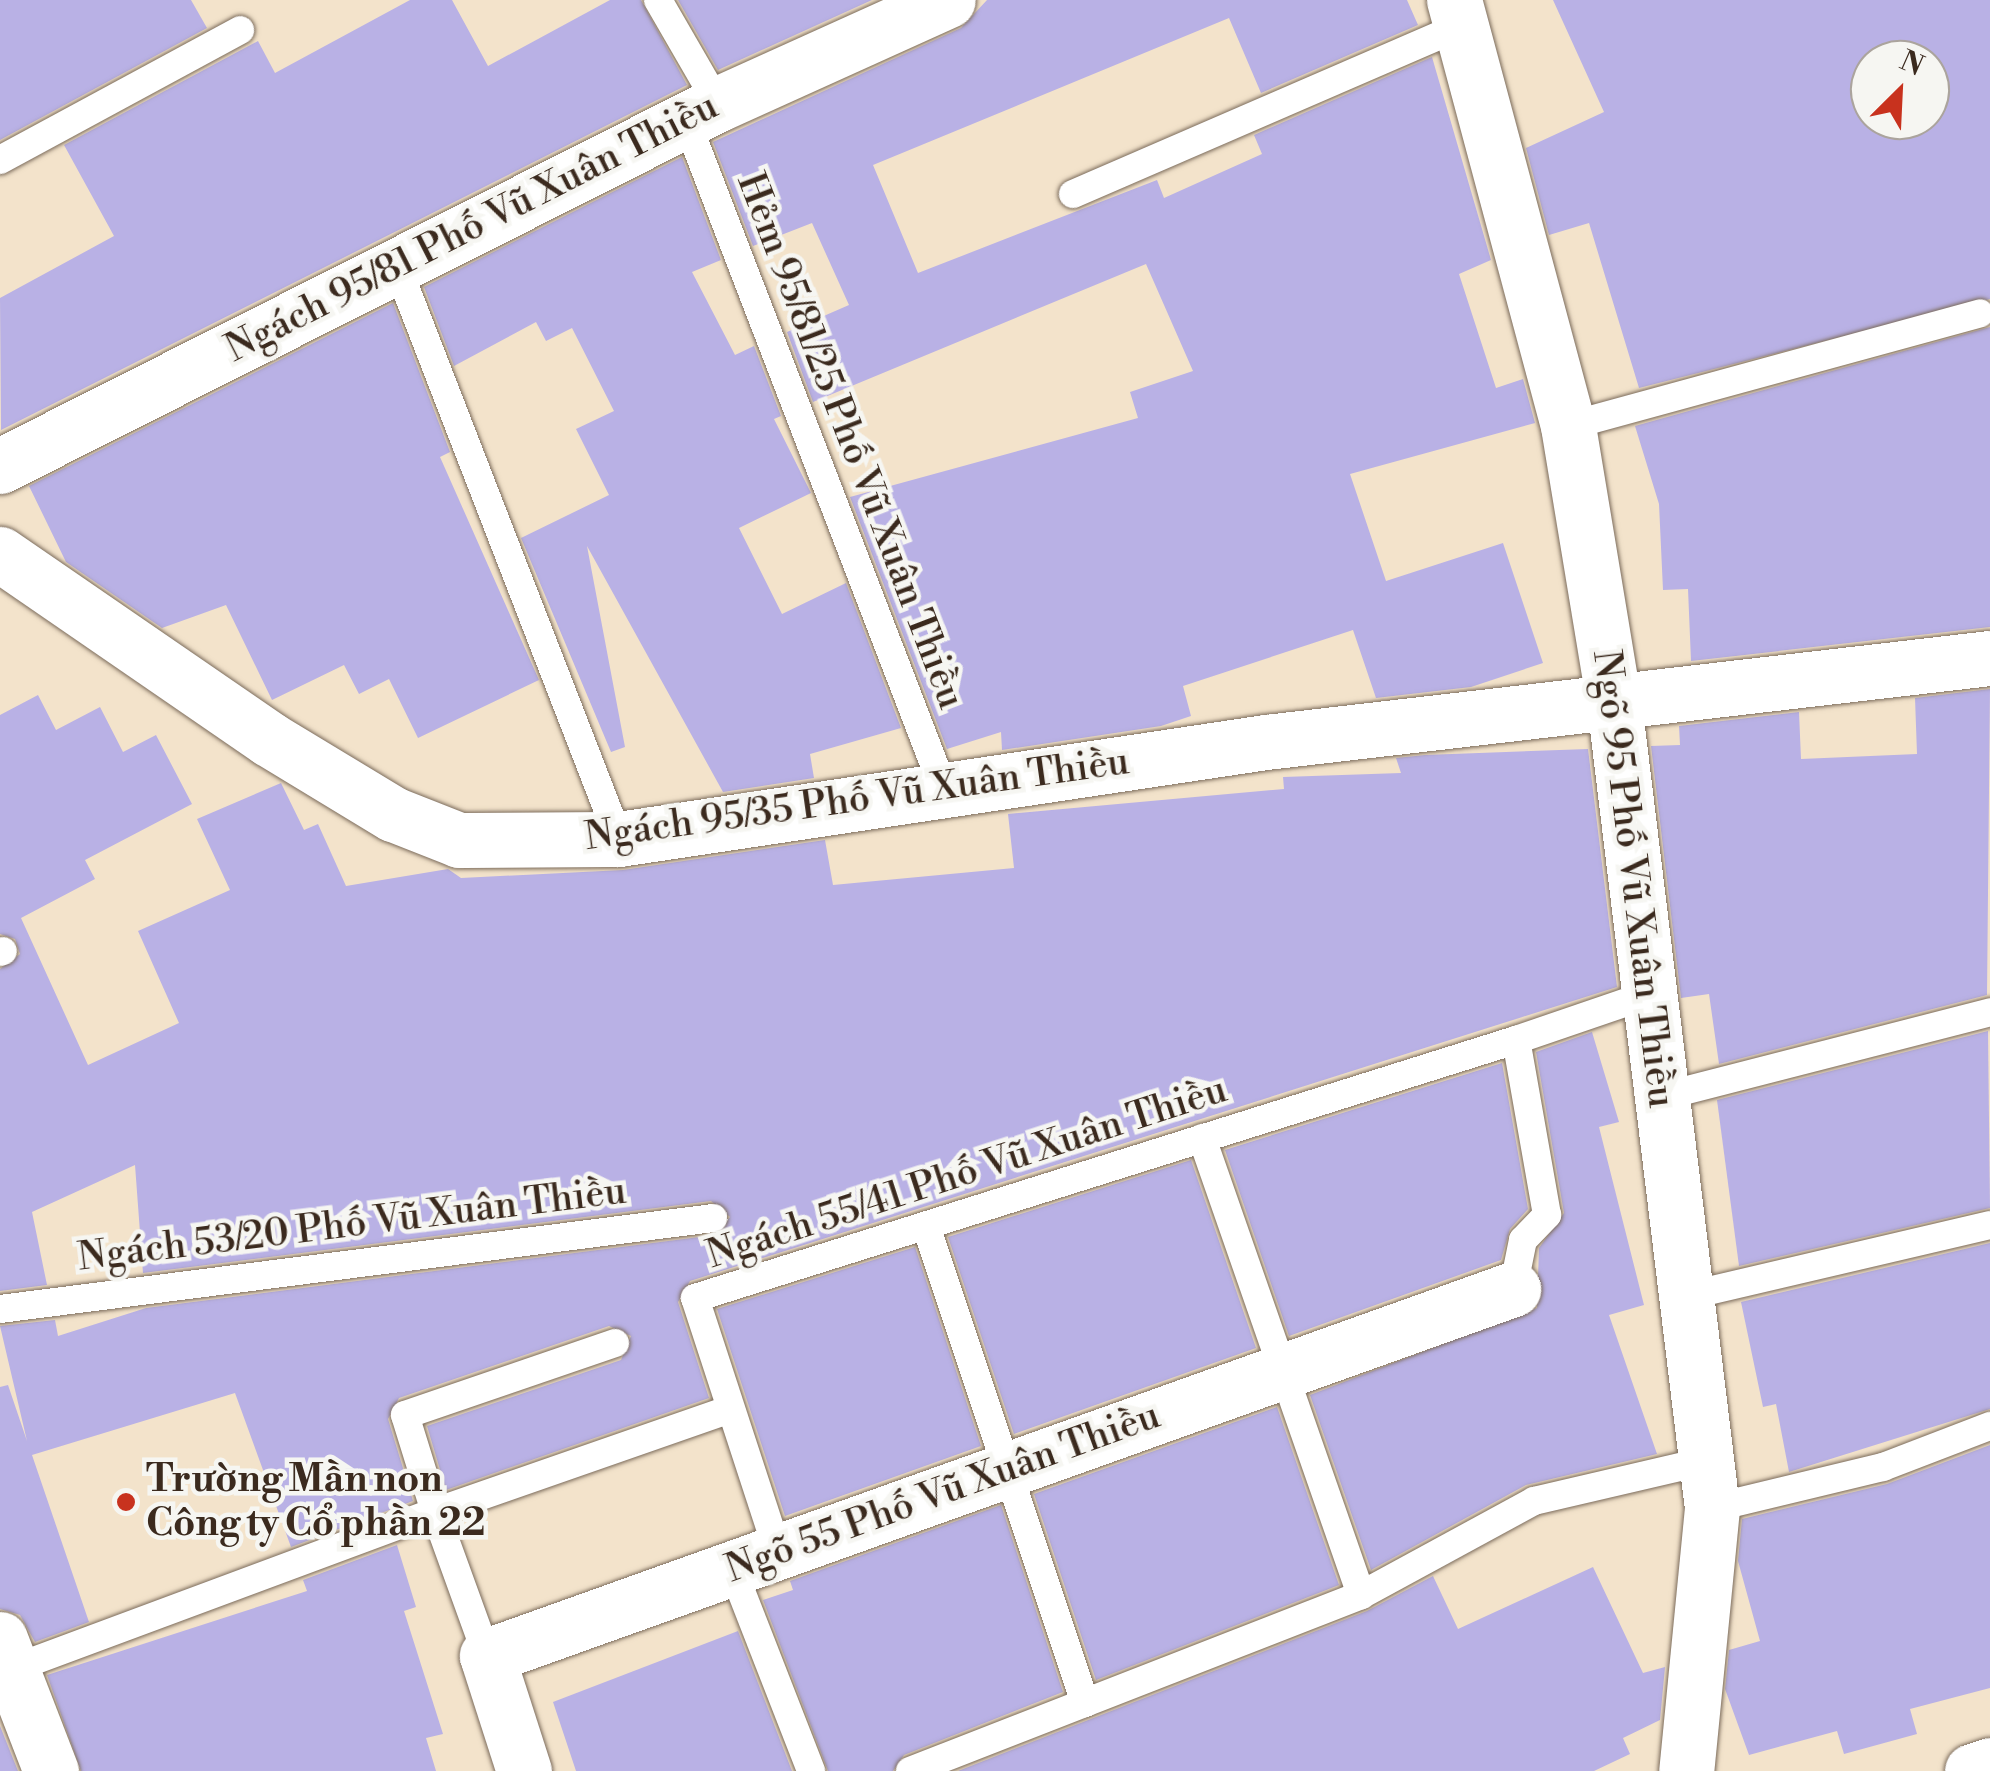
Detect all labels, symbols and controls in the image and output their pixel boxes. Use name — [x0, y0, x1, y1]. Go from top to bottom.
north arrow — [1850, 40, 1950, 140]
text: N — [1894, 43, 1929, 84]
street label: Ngách 95/81 Phố Vũ Xuân Thiều — [218, 84, 726, 372]
street label: Hẻm 95/81/25 Phố Vũ Xuân Thiều — [727, 167, 973, 715]
street label: Ngõ 95 Phố Vũ Xuân Thiều — [1582, 648, 1684, 1110]
street label: Ngách 95/35 Phố Vũ Xuân Thiều — [582, 739, 1132, 861]
street label: Ngách 55/41 Phố Vũ Xuân Thiều — [701, 1067, 1233, 1279]
street label: Ngách 53/20 Phố Vũ Xuân Thiều — [75, 1169, 629, 1281]
street label: Ngõ 55 Phố Vũ Xuân Thiều — [720, 1393, 1166, 1593]
place label: Trường Mần non Công ty Cổ phần 22 — [146, 1457, 485, 1546]
marker: Trường Mần non Công ty Cổ phần 22 — [115, 1491, 137, 1513]

